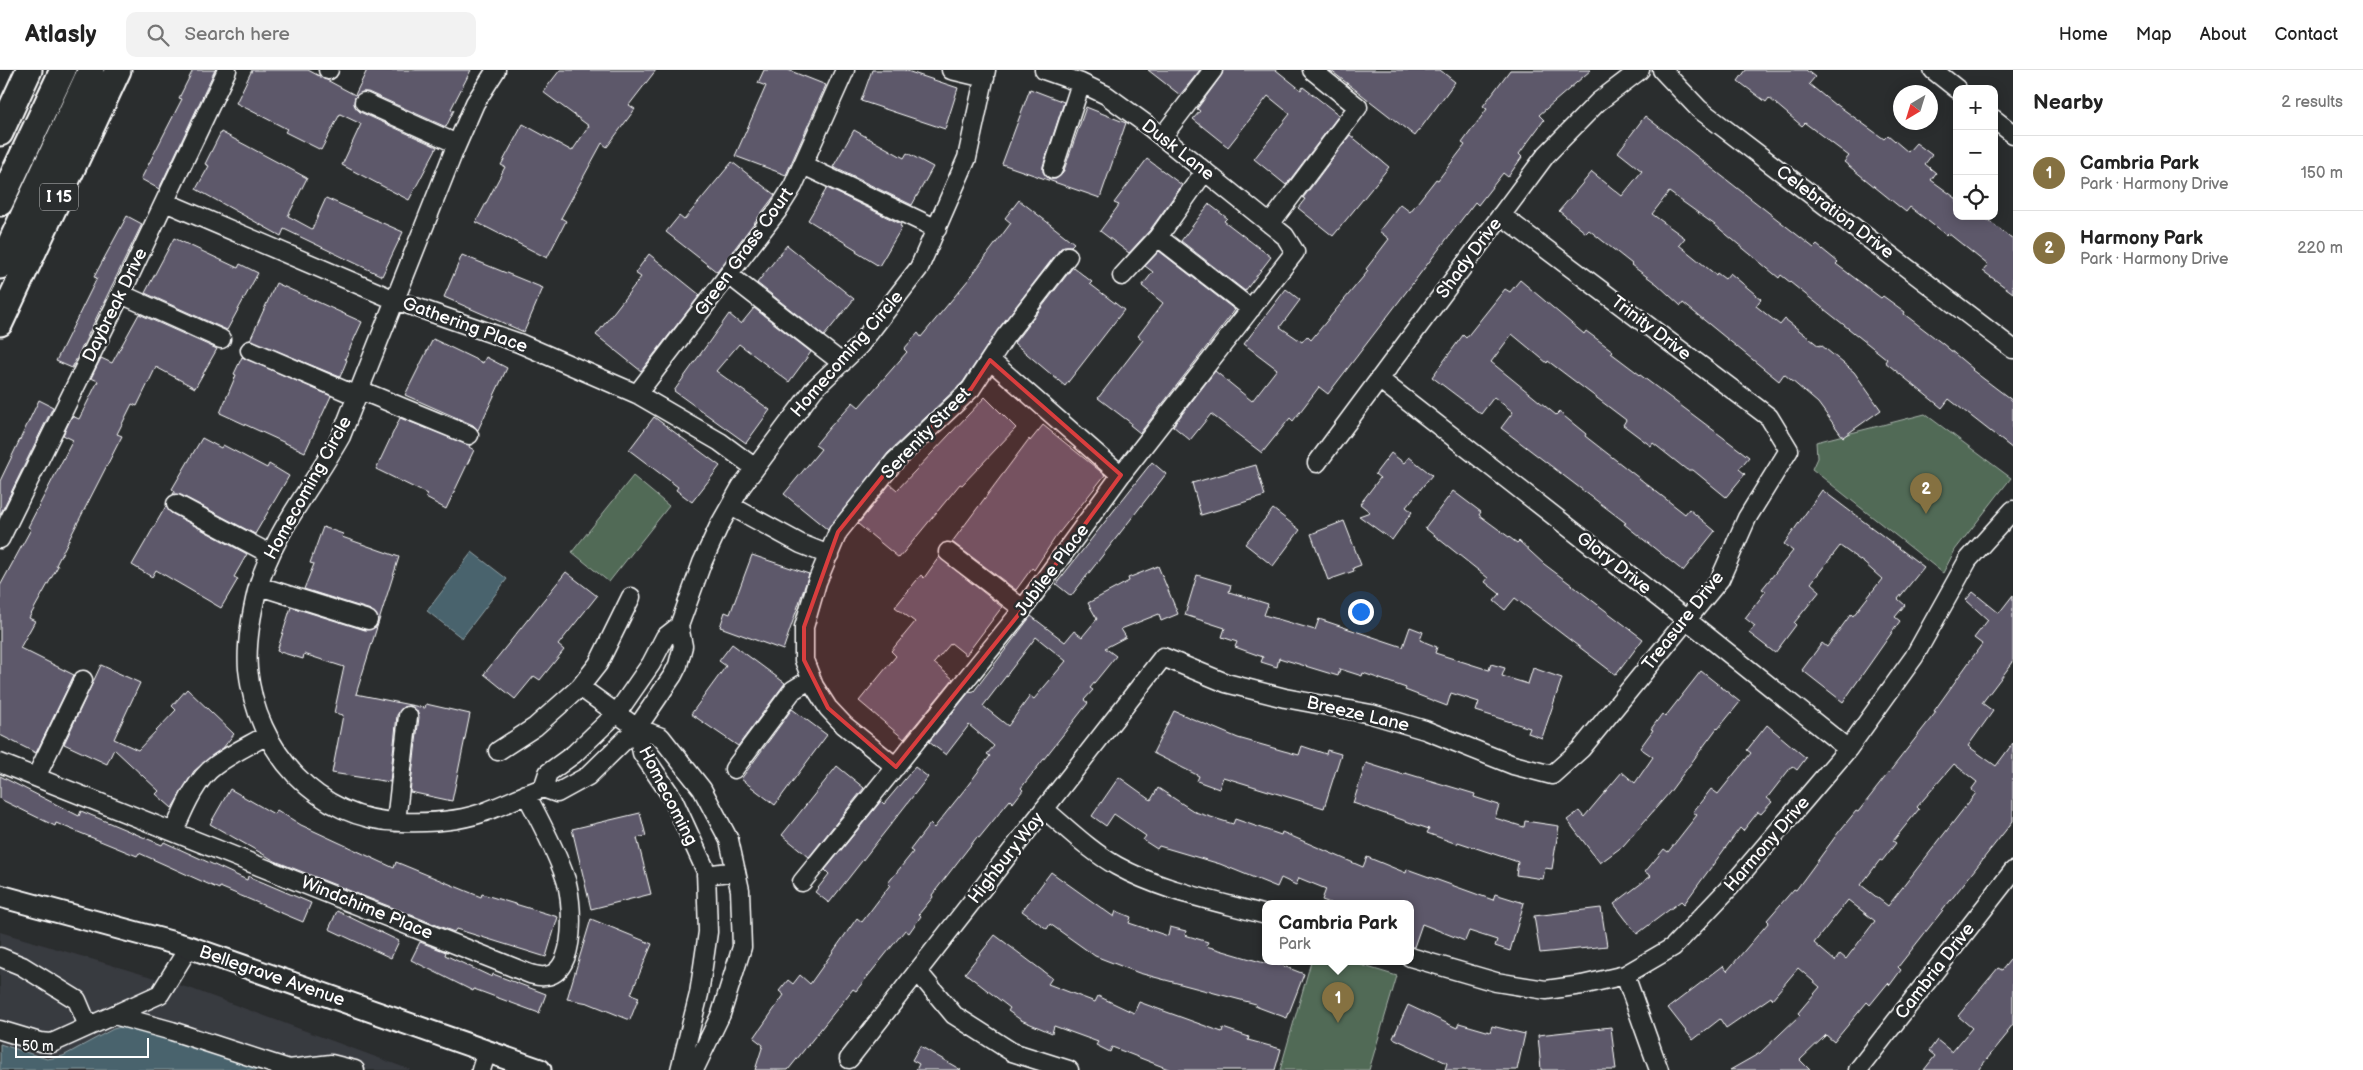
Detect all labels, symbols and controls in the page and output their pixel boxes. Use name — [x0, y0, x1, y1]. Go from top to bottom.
search box — [126, 12, 476, 57]
text: Atlasly — [25, 20, 96, 49]
icon: search — [144, 21, 172, 49]
text: Search here — [184, 23, 290, 46]
text: Home — [2059, 24, 2108, 45]
text: Map — [2136, 24, 2172, 45]
text: About — [2200, 24, 2247, 45]
text: Contact — [2275, 24, 2338, 45]
north arrow — [1893, 85, 1938, 130]
map controls — [1953, 85, 1998, 220]
button: + — [1953, 85, 1998, 130]
text: Nearby — [2033, 90, 2103, 115]
text: 2 results — [2281, 93, 2343, 112]
street label: Dusk Lane — [1137, 115, 1219, 185]
button: − — [1953, 130, 1998, 175]
text: Cambria Park — [2080, 152, 2199, 175]
street label: Celebration Drive — [1772, 161, 1898, 263]
text: 1 — [2046, 164, 2052, 183]
text: 150 m — [2301, 164, 2343, 183]
button: locate — [1953, 175, 1998, 220]
text: Park · Harmony Drive — [2080, 175, 2229, 194]
street label: Green Grass Court — [690, 183, 798, 320]
road number: I 15 — [40, 184, 78, 210]
street label: Shady Drive — [1432, 213, 1506, 302]
text: Harmony Park — [2080, 227, 2203, 250]
text: 2 — [2044, 239, 2054, 258]
text: 220 m — [2297, 239, 2343, 258]
street label: Daybreak Drive — [78, 244, 152, 365]
text: Park · Harmony Drive — [2080, 250, 2229, 269]
street label: Homecoming Circle — [786, 286, 908, 421]
street label: Trinity Drive — [1607, 291, 1695, 365]
street label: Gathering Place — [400, 293, 531, 357]
street label: Serenity Street — [877, 383, 975, 483]
street label: Homecoming Circle — [260, 412, 356, 563]
pin: 2 — [1910, 473, 1942, 514]
street label: Jubilee Place — [1011, 520, 1094, 620]
street label: Glory Drive — [1572, 527, 1656, 599]
street label: Treasure Drive — [1638, 567, 1728, 675]
your location — [1348, 599, 1374, 625]
street label: Breeze Lane — [1305, 692, 1412, 736]
street label: Homecoming — [634, 743, 702, 849]
street label: Harmony Drive — [1720, 792, 1814, 896]
street label: Highbury Way — [964, 807, 1049, 908]
street label: Windchime Place — [298, 872, 436, 944]
popup — [1262, 900, 1414, 965]
text: Cambria Park — [1279, 912, 1397, 935]
street label: Cambria Drive — [1891, 918, 1979, 1023]
text: Park — [1279, 935, 1311, 954]
street label: Bellegrave Avenue — [196, 941, 348, 1011]
pin: 1 — [1322, 982, 1354, 1023]
scale bar — [15, 1035, 149, 1058]
text: 50 m — [22, 1038, 54, 1055]

